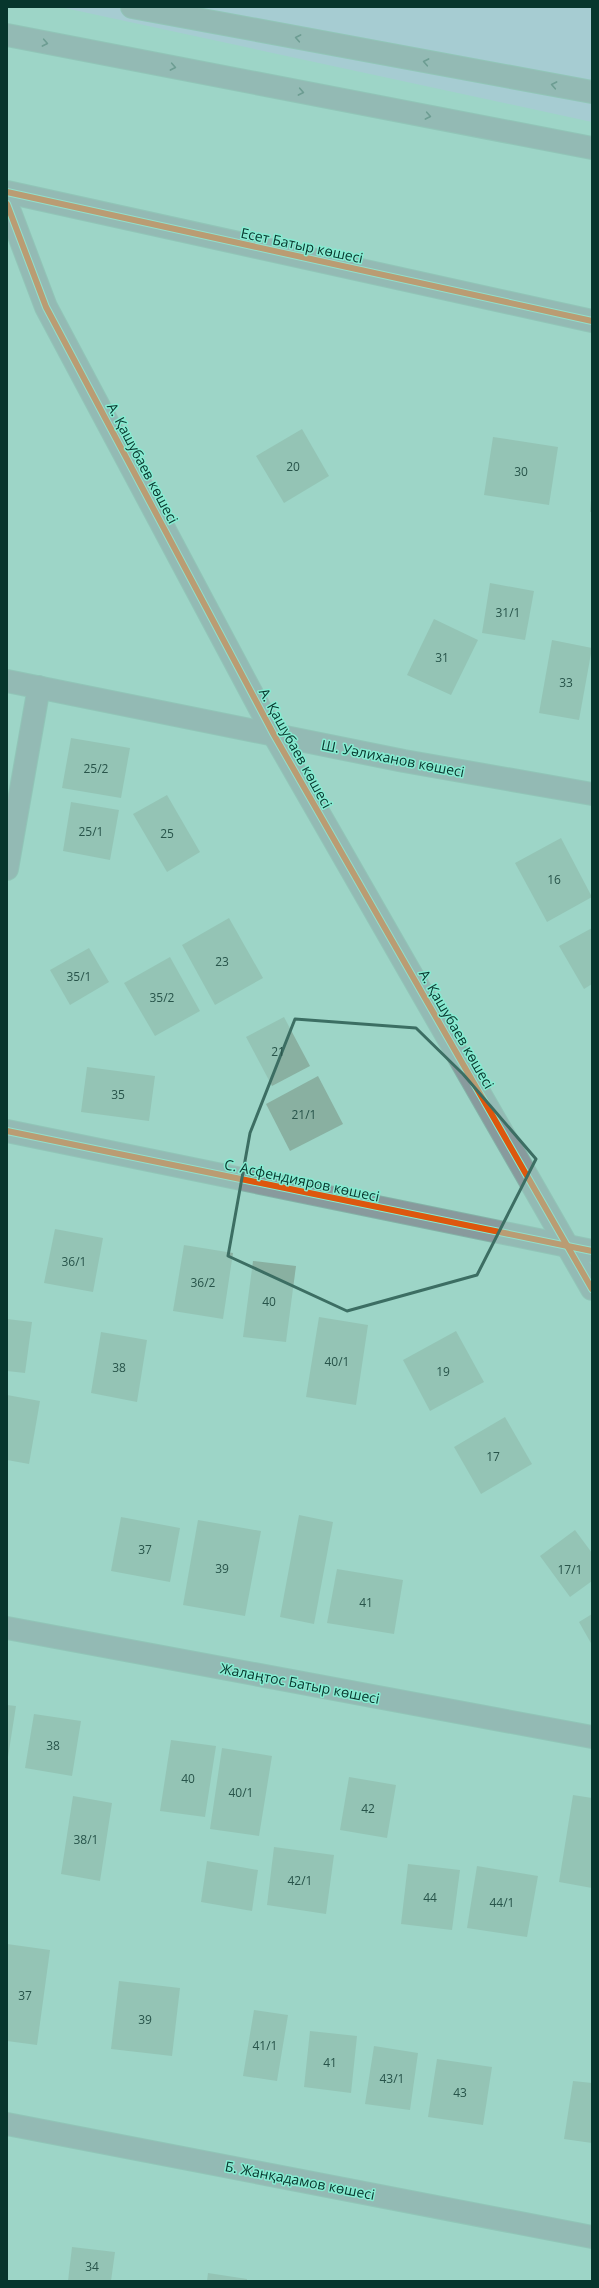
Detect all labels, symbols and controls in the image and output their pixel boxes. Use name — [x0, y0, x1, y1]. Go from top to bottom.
one-way arrow — [295, 34, 301, 43]
one-way arrow — [42, 38, 48, 46]
one-way arrow — [423, 58, 429, 66]
one-way arrow — [170, 63, 176, 71]
one-way arrow — [551, 82, 557, 90]
one-way arrow — [298, 87, 304, 95]
one-way arrow — [425, 112, 431, 120]
street label: Есет Батыр көшесі — [239, 223, 365, 267]
street label: А. Қашубаев көшесі — [103, 399, 183, 527]
house number: 20 — [286, 458, 300, 475]
house number: 30 — [514, 463, 528, 480]
house number: 31/1 — [496, 604, 520, 621]
house number: 31 — [435, 649, 449, 666]
house number: 33 — [559, 674, 573, 691]
street label: А. Қашубаев көшесі — [255, 685, 337, 811]
street label: Ш. Уәлиханов көшесі — [320, 735, 466, 781]
house number: 25/2 — [84, 760, 109, 777]
house number: 25/1 — [79, 823, 103, 840]
house number: 25 — [160, 825, 174, 842]
house number: 16 — [547, 871, 561, 888]
house number: 23 — [215, 953, 229, 970]
street label: А. Қашубаев көшесі — [415, 966, 499, 1092]
house number: 35/1 — [67, 968, 91, 985]
house number: 35/2 — [150, 989, 175, 1006]
house number: 21 — [271, 1043, 285, 1060]
house number: 35 — [111, 1086, 125, 1103]
house number: 21/1 — [292, 1106, 316, 1123]
street label: С. Асфендияров көшесі — [223, 1154, 381, 1206]
house number: 36/1 — [62, 1253, 86, 1270]
house number: 36/2 — [191, 1274, 216, 1291]
house number: 40 — [262, 1293, 276, 1310]
house number: 40/1 — [325, 1353, 349, 1370]
house number: 38 — [112, 1359, 126, 1376]
house number: 19 — [436, 1363, 450, 1380]
house number: 17 — [486, 1448, 500, 1465]
house number: 37 — [138, 1541, 152, 1558]
house number: 39 — [215, 1560, 229, 1577]
house number: 17/1 — [558, 1561, 582, 1578]
house number: 41 — [359, 1594, 373, 1611]
street label: Жалаңтос Батыр көшесі — [219, 1658, 381, 1708]
house number: 38 — [46, 1737, 60, 1754]
house number: 40 — [181, 1770, 195, 1787]
house number: 40/1 — [229, 1784, 253, 1801]
house number: 42 — [361, 1800, 375, 1817]
house number: 38/1 — [74, 1831, 98, 1848]
house number: 42/1 — [288, 1872, 312, 1889]
house number: 44 — [423, 1889, 437, 1906]
house number: 44/1 — [490, 1894, 514, 1911]
house number: 37 — [18, 1987, 32, 2004]
house number: 39 — [138, 2011, 152, 2028]
house number: 41/1 — [253, 2037, 277, 2054]
house number: 41 — [323, 2054, 337, 2071]
house number: 43/1 — [380, 2070, 404, 2087]
house number: 43 — [453, 2084, 467, 2101]
street label: Б. Жанқадамов көшесі — [224, 2156, 376, 2204]
house number: 34 — [85, 2258, 99, 2275]

